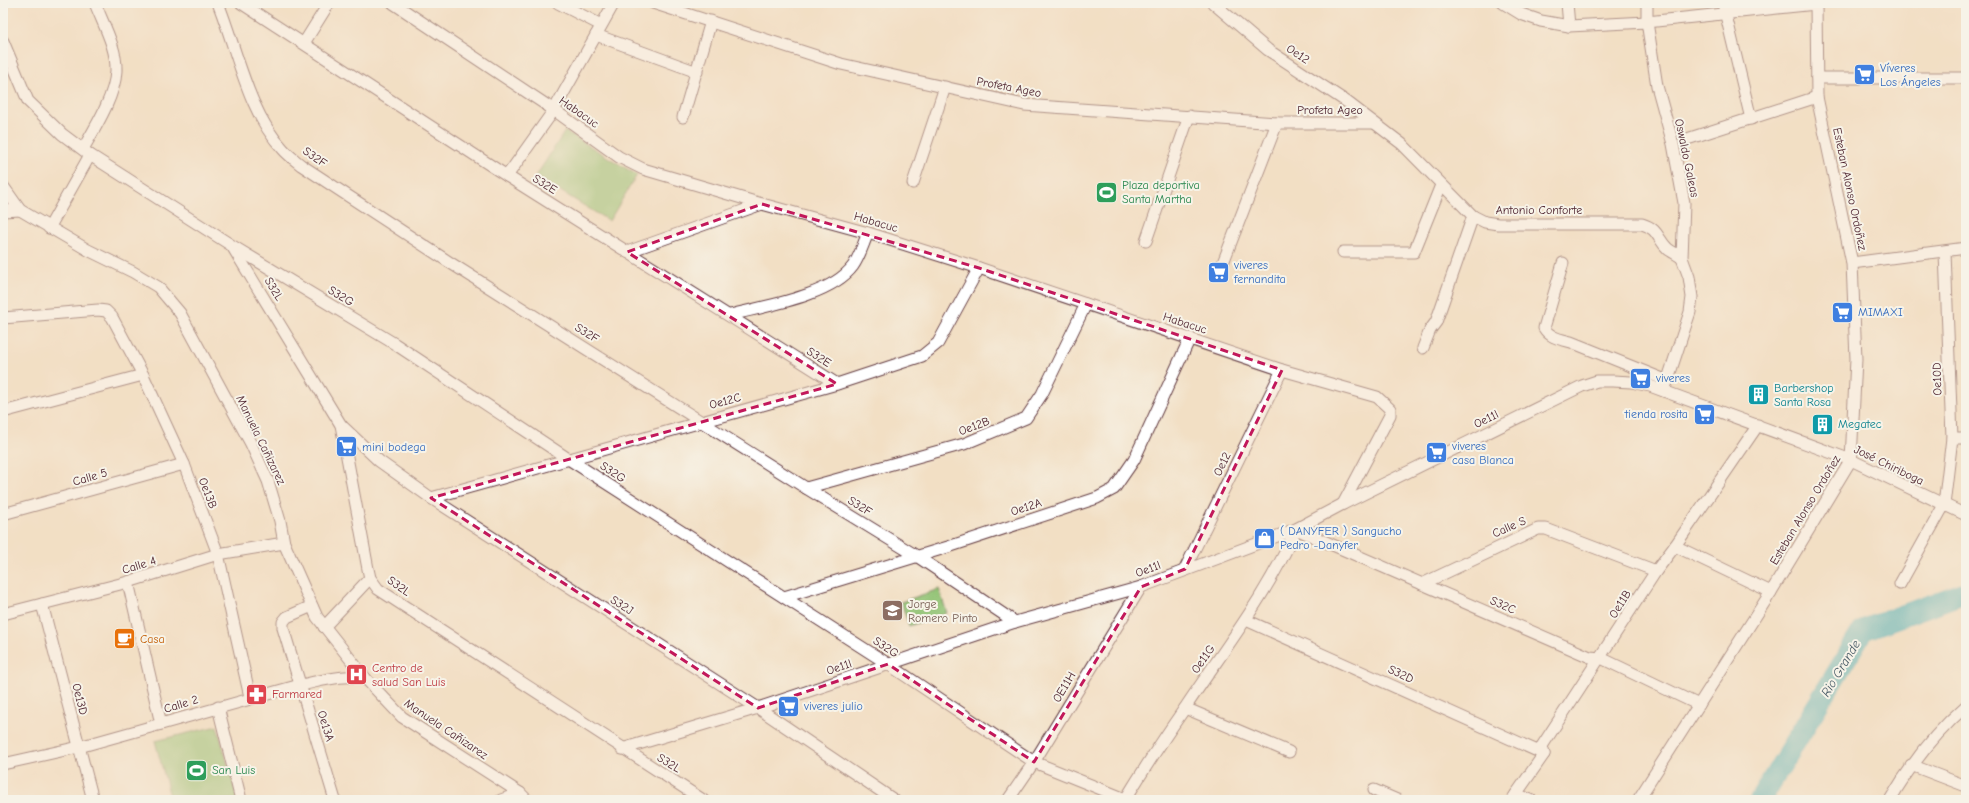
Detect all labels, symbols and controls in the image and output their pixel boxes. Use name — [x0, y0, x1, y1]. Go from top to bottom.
street label: Oe12 — [1284, 41, 1312, 67]
place label: Víveres Los Ángeles — [1880, 61, 1941, 89]
supermarket icon: Víveres Los Ángeles — [1851, 62, 1877, 88]
street label: Profeta Ageo — [975, 74, 1043, 100]
street label: Habacuc — [556, 93, 602, 131]
street label: Profeta Ageo — [1297, 103, 1363, 117]
street label: Oswaldo Galeas — [1672, 118, 1702, 198]
street label: Esteban Alonso Ordoñez — [1830, 126, 1870, 252]
street label: S32F — [300, 144, 330, 170]
street label: S32E — [530, 171, 560, 197]
place label: Plaza deportiva Santa Martha — [1122, 178, 1200, 206]
sports icon: Plaza deportiva Santa Martha — [1094, 179, 1120, 205]
street label: Antonio Conforte — [1496, 203, 1582, 217]
street label: Habacuc — [852, 209, 900, 235]
place label: viveres fernandita — [1233, 258, 1286, 286]
supermarket icon: viveres fernandita — [1206, 259, 1232, 285]
street label: S32L — [262, 275, 286, 303]
street label: S32G — [326, 283, 357, 309]
supermarket icon: MIMAXI — [1829, 299, 1855, 325]
place label: MIMAXI — [1858, 305, 1903, 319]
street label: Habacuc — [1161, 309, 1209, 337]
street label: S32F — [572, 320, 602, 346]
street label: S32E — [804, 344, 834, 370]
street label: Oe10D — [1929, 362, 1945, 396]
supermarket icon: viveres — [1628, 365, 1654, 391]
place label: viveres — [1655, 371, 1690, 385]
place label: Barbershop Santa Rosa — [1774, 381, 1834, 409]
building icon: Barbershop Santa Rosa — [1746, 382, 1772, 408]
street label: Oe12C — [708, 390, 742, 412]
street label: Manuela Cañizarez — [233, 393, 289, 488]
supermarket icon: tienda rosita — [1691, 401, 1717, 427]
street label: Oe11l — [1471, 407, 1501, 431]
place label: tienda rosita — [1624, 407, 1688, 421]
building icon: Megatec — [1809, 411, 1835, 437]
street label: Oe12B — [956, 414, 992, 438]
place label: Megatec — [1838, 417, 1882, 431]
supermarket icon: mini bodega — [334, 434, 360, 460]
place label: viveres casa Blanca — [1451, 439, 1514, 467]
place label: mini bodega — [362, 440, 426, 454]
supermarket icon: viveres casa Blanca — [1424, 440, 1450, 466]
street label: José Chiriboga — [1852, 442, 1926, 488]
street label: Oe12 — [1210, 450, 1234, 478]
street label: Esteban Alonso Ordoñez — [1767, 452, 1844, 567]
street label: S32G — [598, 459, 629, 486]
street label: Calle 5 — [71, 465, 109, 489]
street label: Oe13B — [196, 476, 220, 510]
street label: S32F — [845, 493, 875, 519]
street label: Oe12A — [1009, 495, 1043, 519]
street label: Calle S — [1490, 513, 1528, 541]
place label: ( DANYFER ) Sangucho Pedro -Danyfer — [1280, 524, 1402, 552]
shop icon: ( DANYFER ) Sangucho Pedro -Danyfer — [1252, 525, 1278, 551]
street label: Calle 4 — [120, 553, 158, 577]
street label: Oe11l — [1133, 558, 1163, 580]
street label: S32L — [385, 573, 413, 599]
street label: Oe11B — [1606, 587, 1634, 621]
street label: S32J — [608, 592, 636, 618]
street label: S32C — [1488, 593, 1518, 617]
place label: Jorge Romero Pinto — [908, 597, 978, 625]
school or university icon: Jorge Romero Pinto — [880, 598, 906, 624]
cafe icon: Casa — [112, 626, 138, 652]
place label: Casa — [140, 632, 165, 646]
street label: S32G — [871, 634, 902, 661]
water label: Rio Grande — [1818, 637, 1863, 699]
street label: Oe11G — [1188, 642, 1218, 676]
street label: Oe11l — [824, 656, 854, 678]
place label: Centro de salud San Luis — [372, 661, 445, 689]
hospital icon: Centro de salud San Luis — [344, 662, 370, 688]
street label: S32D — [1386, 662, 1416, 686]
street label: OE11H — [1049, 669, 1079, 705]
pharmacy icon: Farmared — [243, 681, 269, 707]
street label: Oe13D — [69, 682, 91, 716]
place label: Farmared — [272, 687, 322, 701]
street label: Calle 2 — [162, 692, 200, 716]
supermarket icon: viveres julio — [776, 693, 802, 719]
street label: Manuela Cañizarez — [402, 696, 491, 763]
place label: viveres julio — [803, 699, 863, 713]
street label: Oe13A — [315, 709, 337, 743]
street label: S32L — [655, 750, 683, 776]
sports icon: San Luis — [183, 757, 209, 783]
place label: San Luis — [212, 763, 255, 777]

